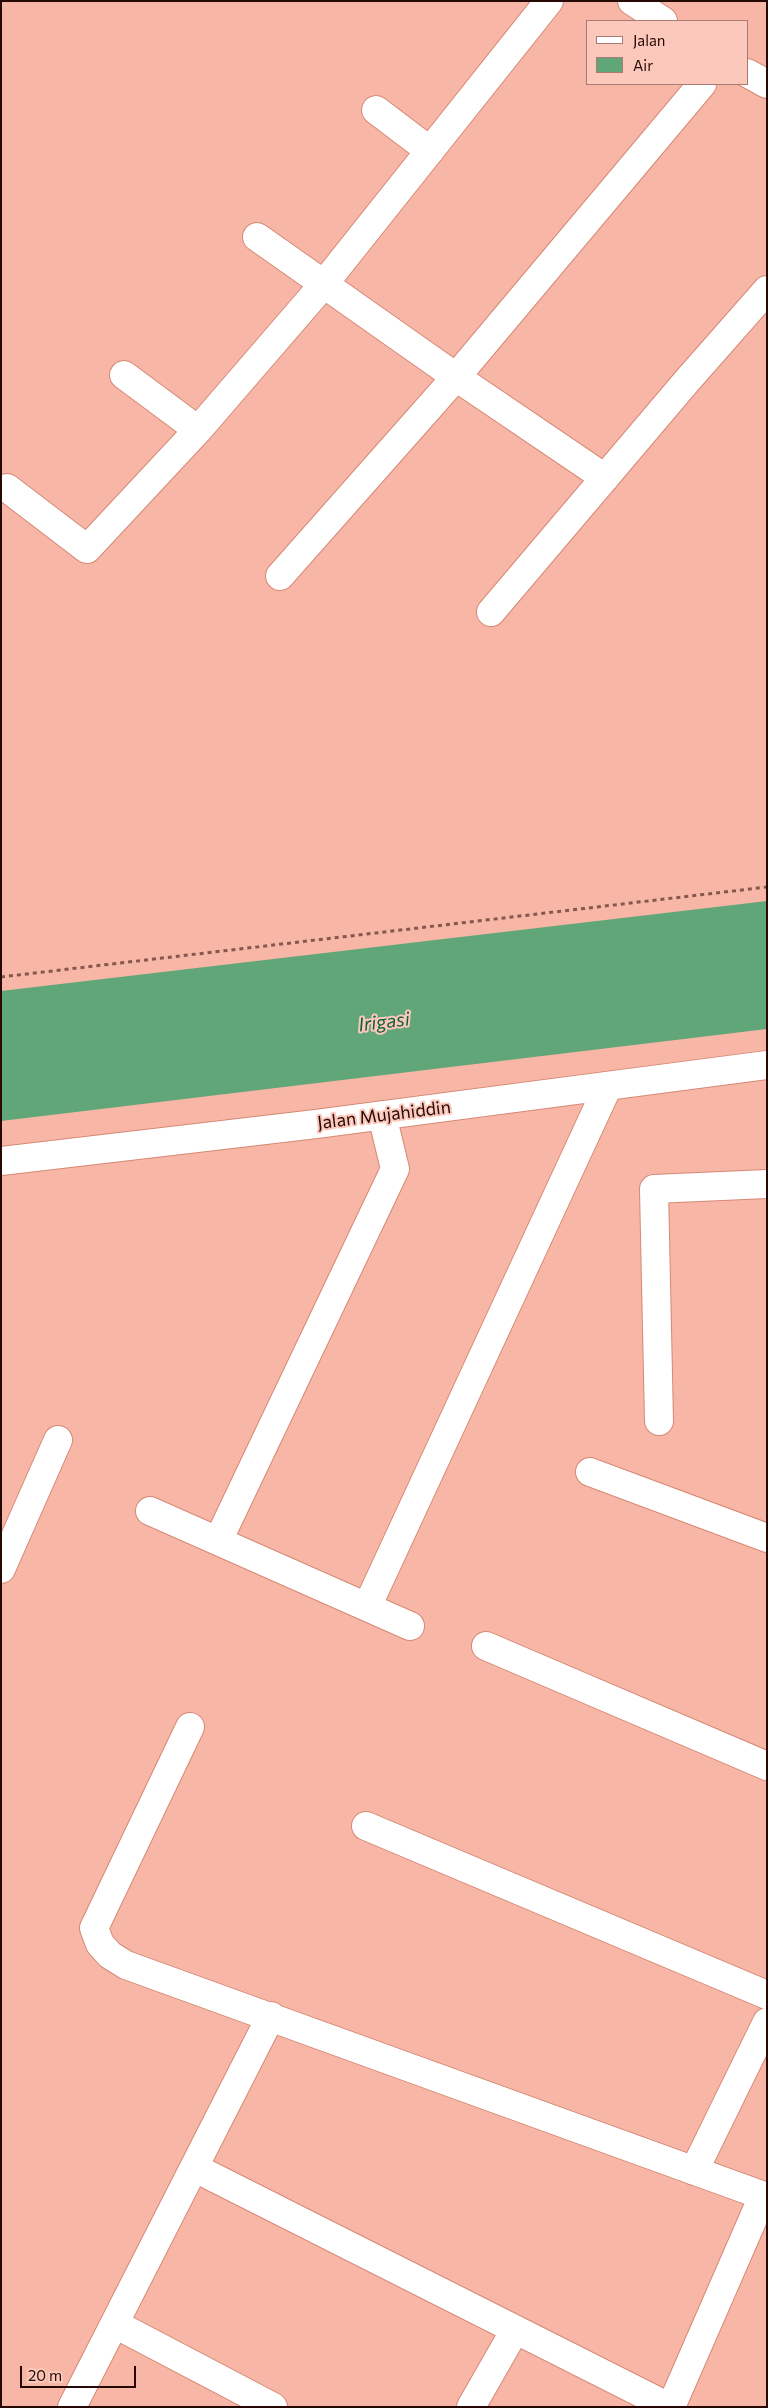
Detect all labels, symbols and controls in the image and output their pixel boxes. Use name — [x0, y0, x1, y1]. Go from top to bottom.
legend — [586, 20, 748, 85]
text: Jalan — [633, 31, 665, 49]
text: Air — [633, 56, 653, 74]
water label: Irigasi — [357, 1008, 411, 1036]
street label: Jalan Mujahiddin — [316, 1096, 452, 1134]
scale bar — [22, 2356, 139, 2388]
text: 20 m — [28, 2366, 62, 2384]

